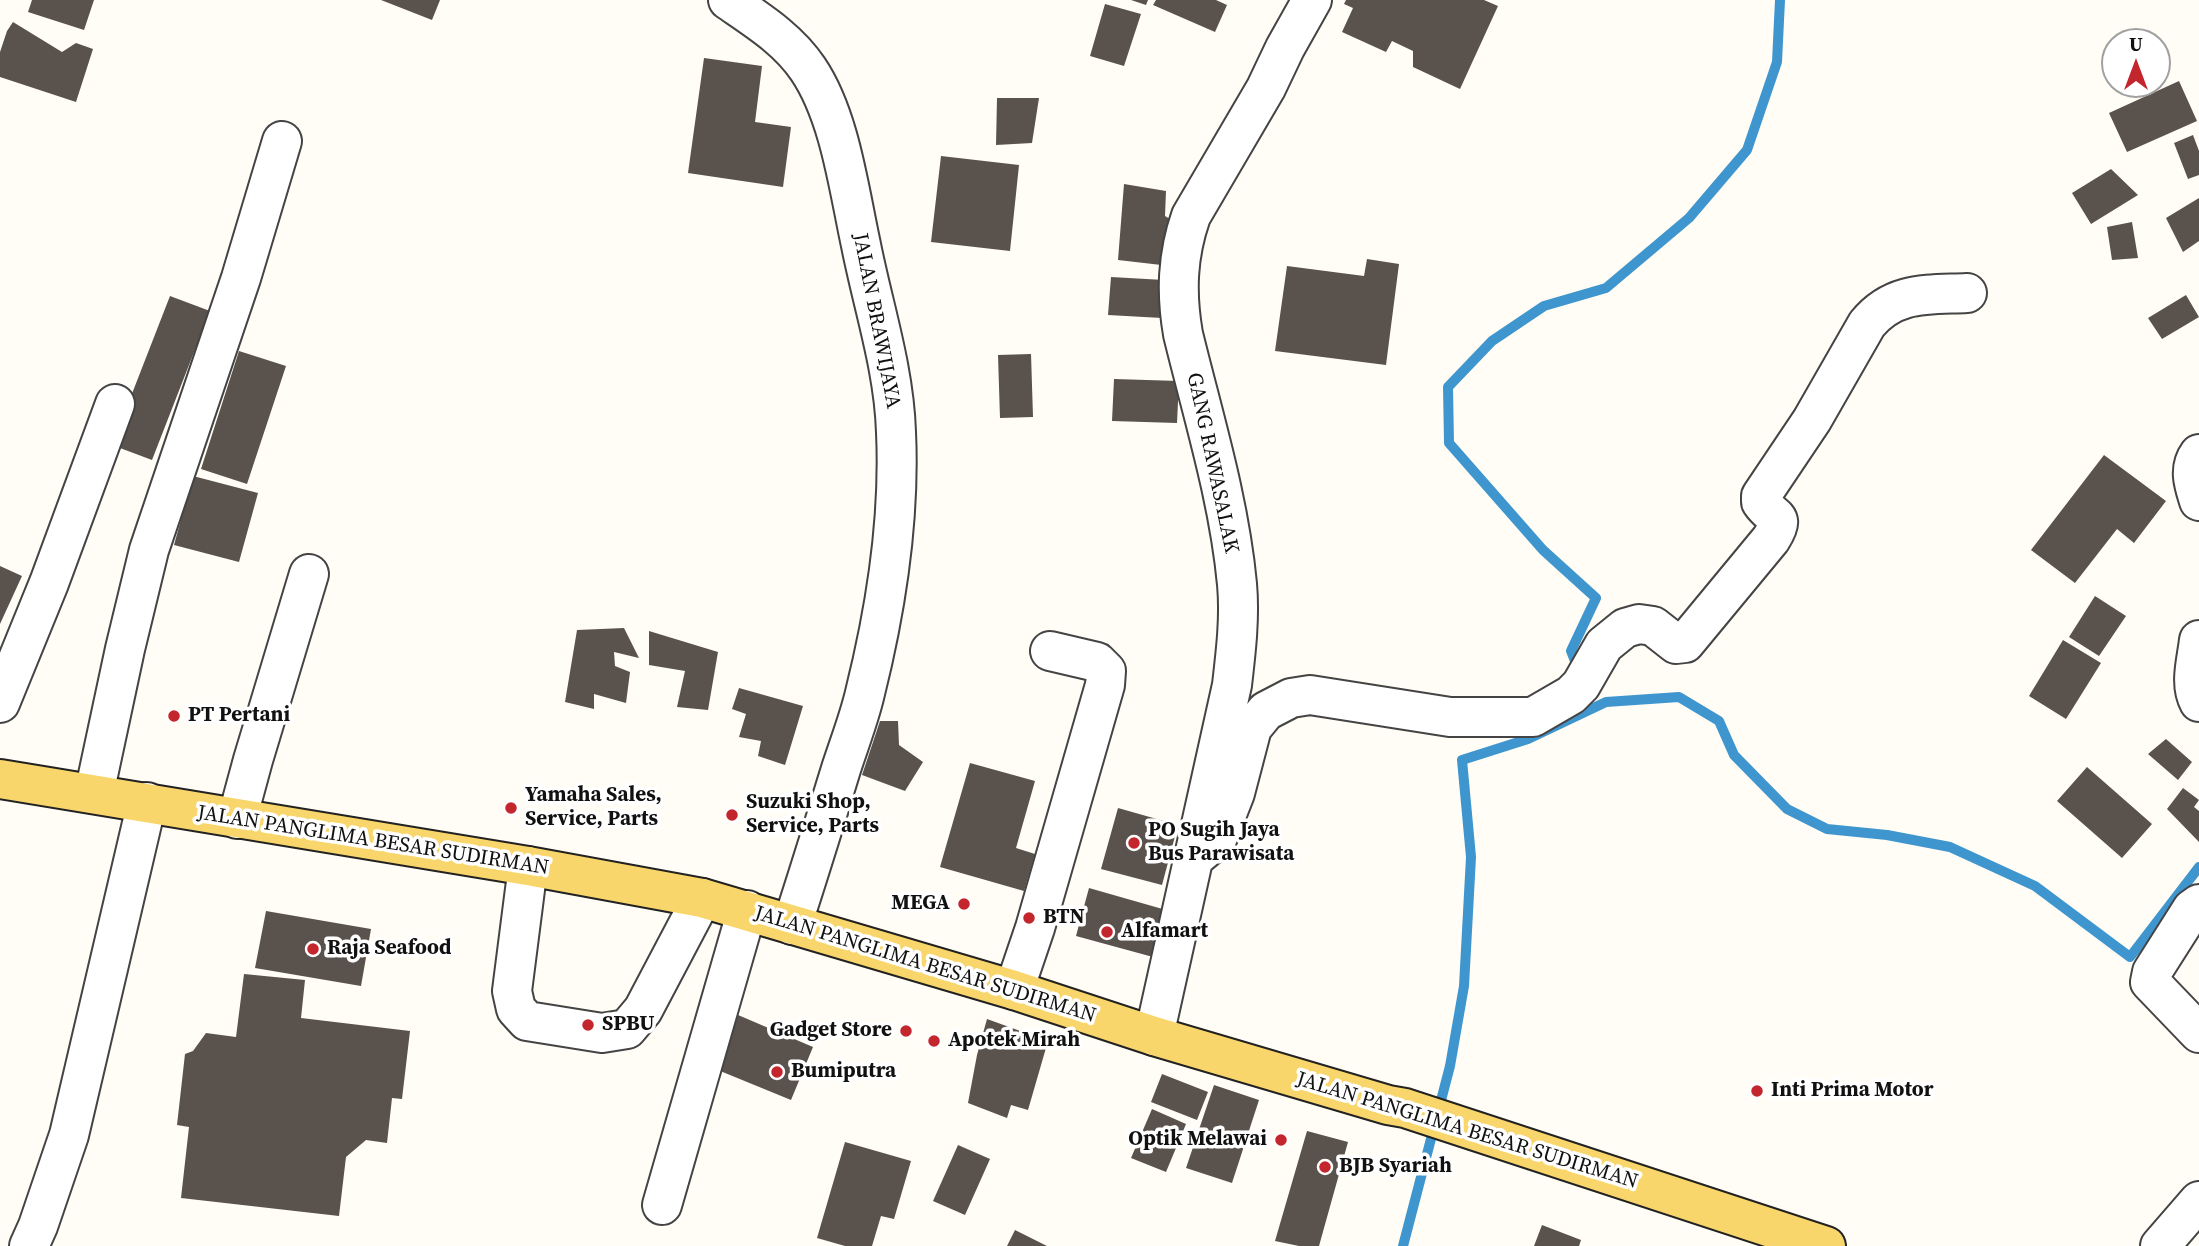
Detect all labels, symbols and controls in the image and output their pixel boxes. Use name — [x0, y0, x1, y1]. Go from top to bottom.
north arrow — [2101, 28, 2171, 98]
text: U — [2129, 31, 2143, 57]
street label: JALAN BRAWIJAYA — [847, 231, 905, 411]
street label: GANG RAWASALAK — [1181, 370, 1243, 556]
place label: PT Pertani — [188, 703, 290, 729]
marker: PT Pertani — [166, 708, 182, 724]
place label: Yamaha Sales, Service, Parts — [525, 783, 662, 833]
place label: Suzuki Shop, Service, Parts — [746, 790, 879, 840]
marker: Yamaha Sales, Service, Parts — [503, 800, 519, 816]
street label: JALAN PANGLIMA BESAR SUDIRMAN — [195, 801, 551, 881]
marker: Suzuki Shop, Service, Parts — [724, 807, 740, 823]
place label: PO Sugih Jaya Bus Parawisata — [1148, 818, 1294, 868]
marker: PO Sugih Jaya Bus Parawisata — [1126, 835, 1142, 851]
place label: MEGA — [891, 891, 950, 917]
marker: MEGA — [956, 896, 972, 912]
street label: JALAN PANGLIMA BESAR SUDIRMAN — [751, 901, 1099, 1029]
place label: BTN — [1043, 905, 1085, 931]
marker: BTN — [1021, 910, 1037, 926]
place label: Alfamart — [1121, 919, 1208, 945]
marker: Alfamart — [1099, 924, 1115, 940]
place label: Raja Seafood — [327, 936, 452, 962]
marker: Raja Seafood — [305, 941, 321, 957]
place label: SPBU — [602, 1012, 654, 1038]
marker: SPBU — [580, 1017, 596, 1033]
place label: Gadget Store — [770, 1018, 892, 1044]
marker: Gadget Store — [898, 1023, 914, 1039]
place label: Apotek Mirah — [948, 1028, 1080, 1054]
marker: Apotek Mirah — [926, 1033, 942, 1049]
place label: Bumiputra — [791, 1059, 896, 1085]
marker: Bumiputra — [769, 1064, 785, 1080]
street label: JALAN PANGLIMA BESAR SUDIRMAN — [1293, 1067, 1641, 1195]
place label: Inti Prima Motor — [1771, 1078, 1933, 1104]
marker: Inti Prima Motor — [1749, 1083, 1765, 1099]
place label: Optik Melawai — [1128, 1127, 1267, 1153]
marker: Optik Melawai — [1273, 1132, 1289, 1148]
place label: BJB Syariah — [1339, 1154, 1452, 1180]
marker: BJB Syariah — [1317, 1159, 1333, 1175]

